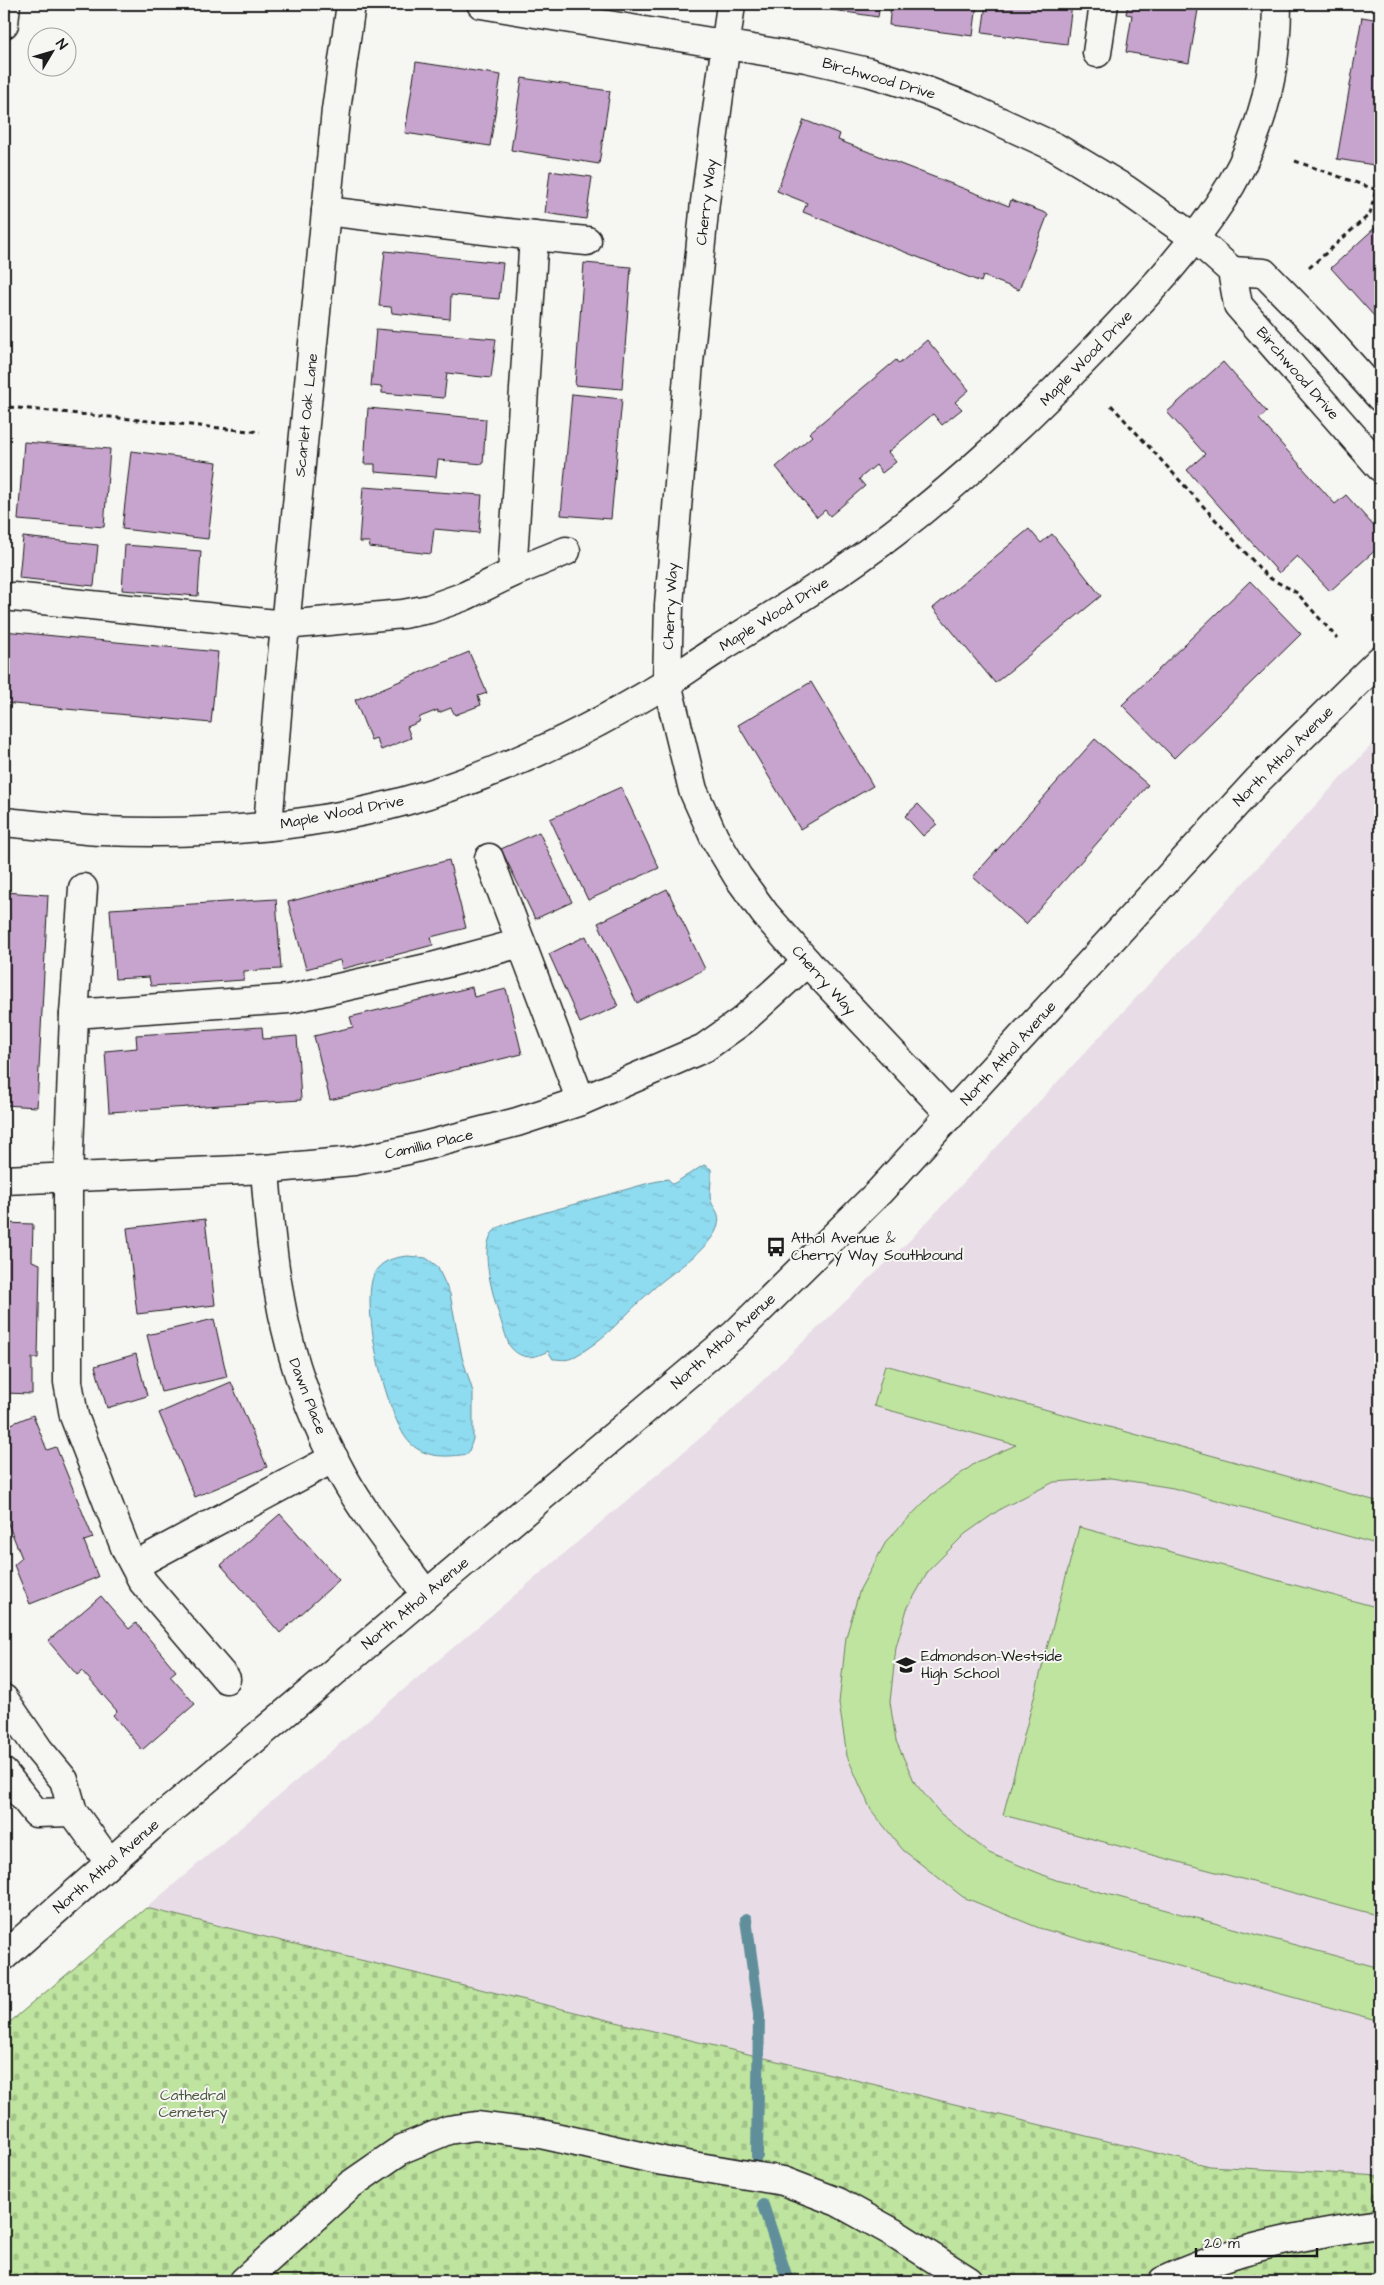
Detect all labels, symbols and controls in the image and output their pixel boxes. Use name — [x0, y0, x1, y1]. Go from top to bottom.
north arrow — [28, 28, 78, 78]
text: N — [51, 35, 72, 54]
street label: Birchwood Drive — [820, 52, 938, 105]
street label: Cherry Way — [691, 158, 723, 247]
street label: Maple Wood Drive — [1035, 306, 1138, 411]
street label: Birchwood Drive — [1251, 322, 1344, 424]
street label: Scarlet Oak Lane — [290, 352, 323, 478]
street label: Cherry Way — [658, 562, 684, 650]
street label: Maple Wood Drive — [715, 572, 833, 657]
street label: North Athol Avenue — [1228, 701, 1338, 811]
street label: Maple Wood Drive — [278, 790, 406, 835]
street label: Cherry Way — [786, 941, 861, 1020]
street label: North Athol Avenue — [956, 996, 1061, 1110]
street label: Camillia Place — [383, 1124, 475, 1165]
place label: Athol Avenue & Cherry Way Southbound — [791, 1228, 963, 1267]
bus stop icon: Athol Avenue & Cherry Way Southbound — [765, 1236, 787, 1258]
street label: North Athol Avenue — [666, 1289, 780, 1394]
street label: Dawn Place — [283, 1355, 332, 1437]
street label: North Athol Avenue — [357, 1552, 473, 1655]
place label: Edmondson-Westside High School — [921, 1646, 1062, 1685]
school or university icon: Edmondson-Westside High School — [895, 1654, 917, 1676]
street label: North Athol Avenue — [49, 1814, 164, 1918]
park label: Cathedral Cemetery — [158, 2085, 228, 2124]
scale bar — [1196, 2225, 1318, 2257]
text: 20 m — [1204, 2233, 1240, 2254]

